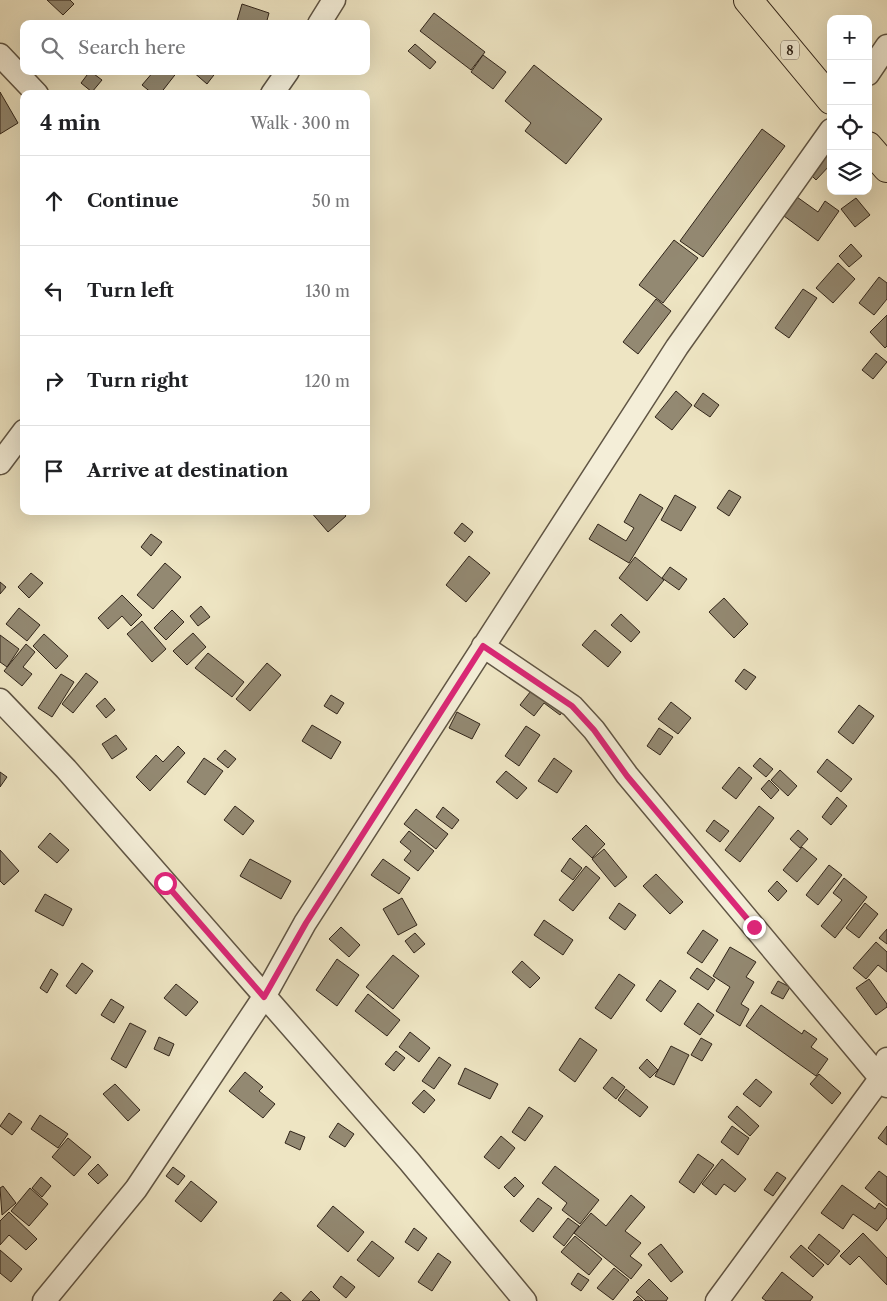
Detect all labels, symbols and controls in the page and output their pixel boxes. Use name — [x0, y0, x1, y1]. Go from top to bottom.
map controls — [827, 15, 872, 195]
button: + — [827, 15, 872, 60]
search box — [20, 20, 370, 75]
icon: search — [38, 34, 66, 62]
text: Search here — [78, 36, 186, 59]
road number: 8 — [781, 40, 799, 60]
button: − — [827, 60, 872, 105]
button: locate — [827, 105, 872, 150]
text: 4 min — [40, 110, 101, 135]
text: Walk · 300 m — [251, 113, 350, 133]
button: layers — [827, 150, 872, 195]
icon: ahead — [40, 187, 68, 215]
text: Continue — [87, 189, 179, 212]
text: 50 m — [312, 191, 350, 211]
icon: left — [40, 277, 68, 305]
text: Turn left — [87, 279, 174, 302]
text: 130 m — [305, 281, 350, 301]
icon: right — [40, 367, 68, 395]
text: Turn right — [87, 369, 188, 392]
text: 120 m — [305, 371, 350, 391]
icon: arrive — [40, 457, 68, 485]
text: Arrive at destination — [87, 459, 288, 482]
route start — [154, 872, 177, 895]
route end — [743, 916, 766, 939]

